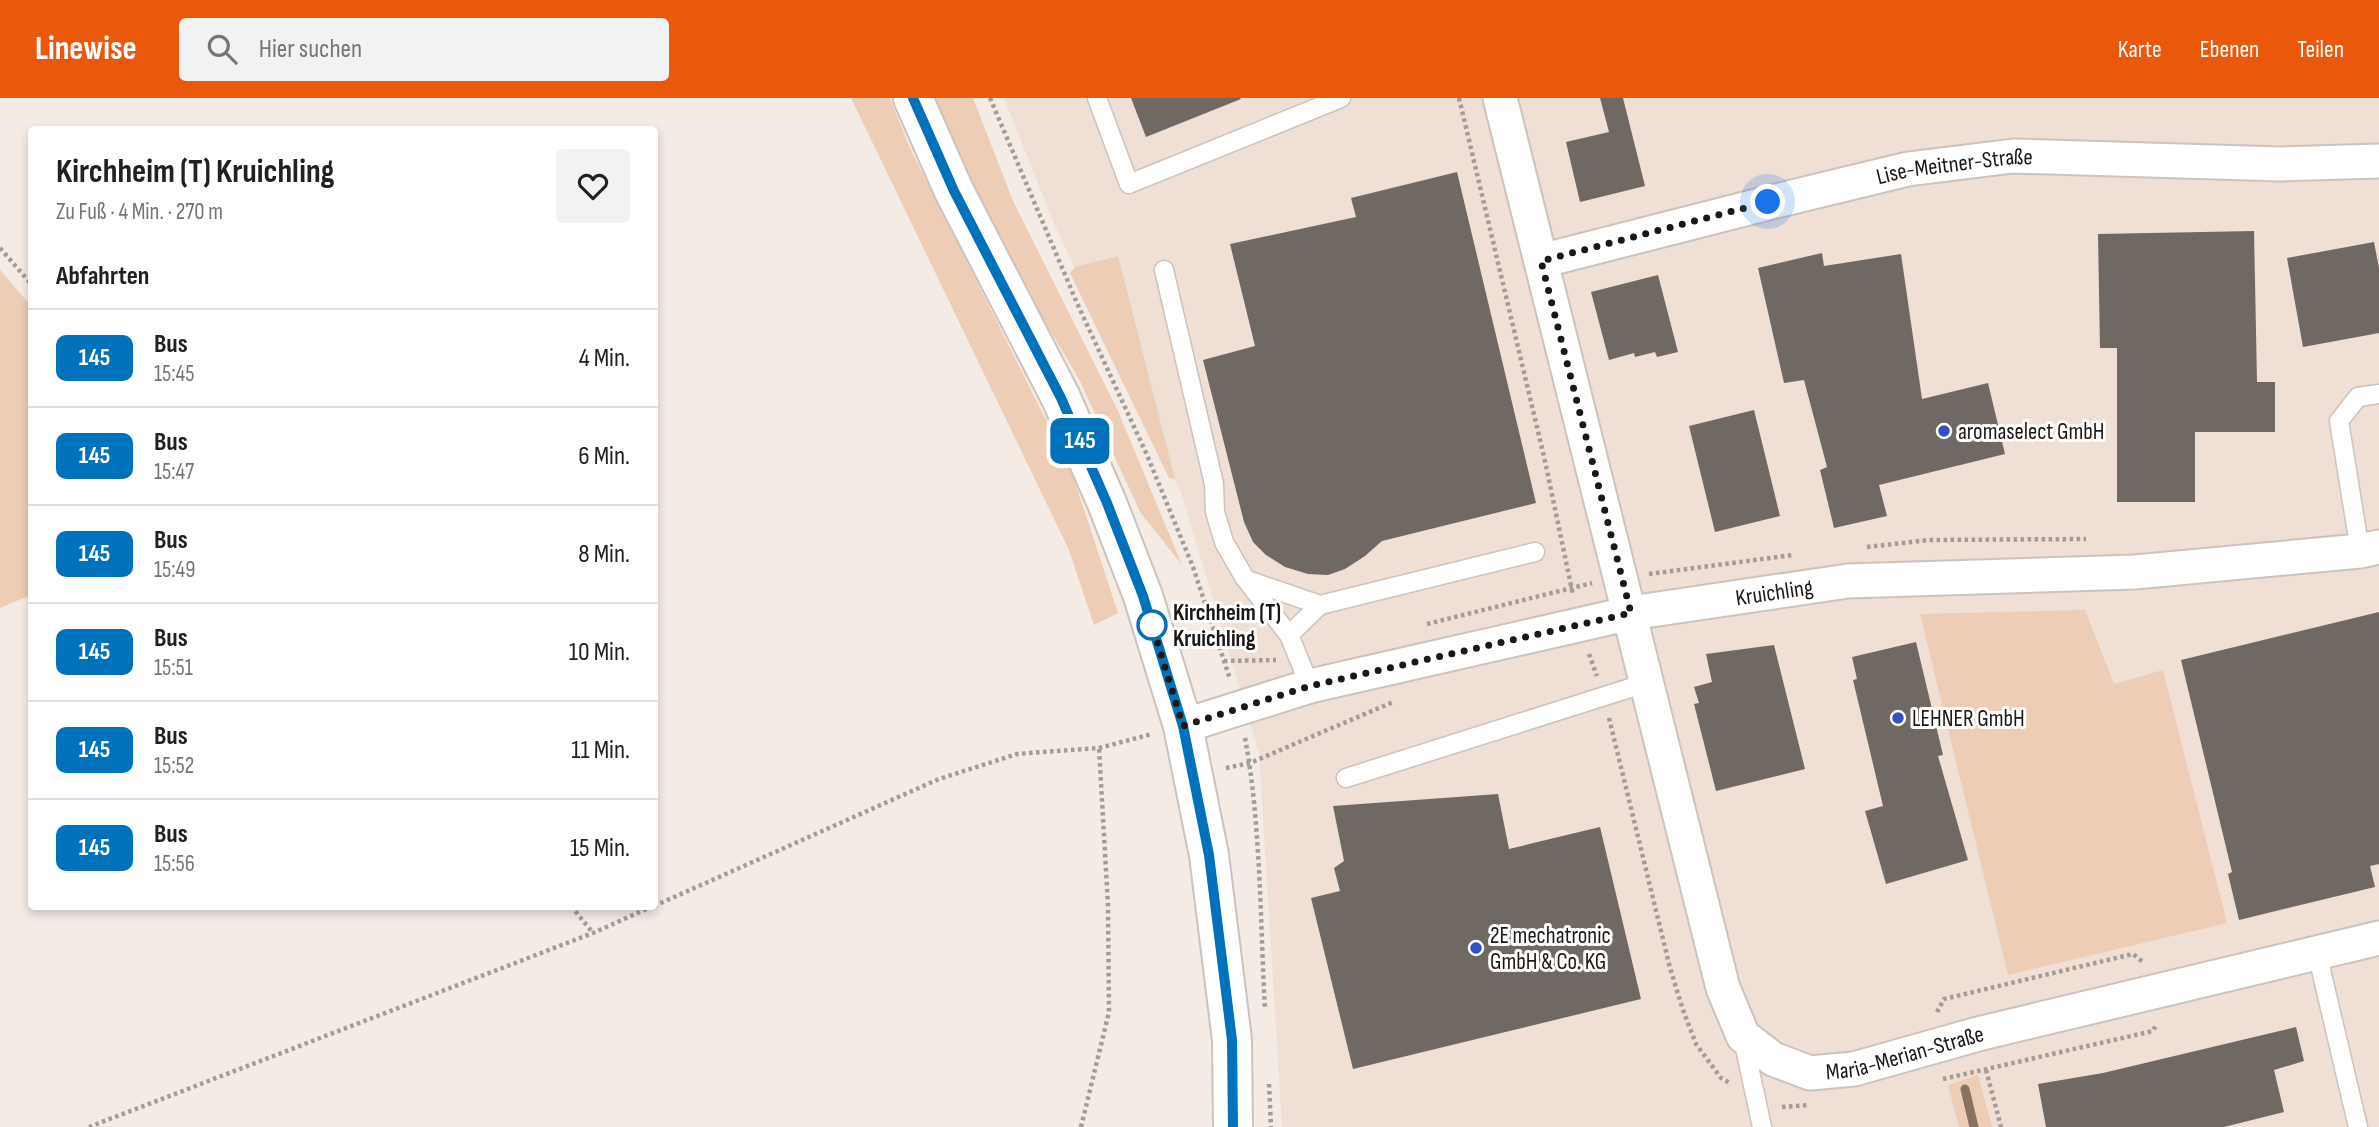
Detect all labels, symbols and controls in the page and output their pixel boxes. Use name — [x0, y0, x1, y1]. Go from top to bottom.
search box — [179, 18, 669, 81]
text: Linewise — [35, 29, 137, 69]
icon: search — [203, 30, 241, 68]
text: Hier suchen — [259, 34, 362, 65]
text: Karte — [2118, 35, 2162, 64]
text: Ebenen — [2200, 35, 2259, 64]
text: Teilen — [2297, 35, 2344, 64]
street label: Lise-Meitner-Straße — [1874, 143, 2033, 191]
button: heart — [556, 149, 630, 223]
text: Kirchheim (T) Kruichling — [56, 152, 335, 192]
your location — [1750, 184, 1785, 219]
text: Zu Fuß · 4 Min. · 270 m — [56, 198, 223, 226]
text: Abfahrten — [56, 261, 149, 292]
text: Bus — [154, 329, 188, 360]
text: 145 — [79, 343, 110, 372]
text: 4 Min. — [579, 343, 630, 374]
text: 15:45 — [154, 360, 195, 388]
line badge: 145 — [1040, 418, 1120, 464]
place label: aromaselect GmbH — [1958, 418, 2105, 446]
marker: aromaselect GmbH — [1936, 423, 1952, 439]
text: 145 — [1064, 426, 1096, 455]
text: Bus — [154, 427, 188, 458]
text: 145 — [79, 441, 110, 470]
text: 6 Min. — [578, 441, 630, 472]
text: 15:47 — [154, 458, 194, 486]
text: Bus — [154, 525, 188, 556]
text: 145 — [79, 539, 110, 568]
text: 8 Min. — [578, 539, 630, 570]
text: 15:49 — [154, 556, 195, 584]
street label: Kruichling — [1734, 573, 1815, 612]
place label: Kirchheim (T) Kruichling — [1173, 599, 1281, 653]
marker: Kirchheim (T) Kruichling — [1137, 610, 1167, 640]
text: Bus — [154, 623, 188, 654]
text: 145 — [79, 637, 110, 666]
text: 10 Min. — [569, 637, 630, 668]
text: 15:51 — [154, 654, 193, 682]
place label: LEHNER GmbH — [1912, 705, 2025, 733]
marker: LEHNER GmbH — [1890, 710, 1906, 726]
text: Bus — [154, 721, 188, 752]
text: 145 — [79, 735, 110, 764]
text: 11 Min. — [571, 735, 630, 766]
text: 15:52 — [154, 752, 194, 780]
text: Bus — [154, 819, 188, 850]
text: 145 — [79, 833, 110, 862]
text: 15 Min. — [570, 833, 630, 864]
text: 15:56 — [154, 850, 195, 878]
place label: 2E mechatronic GmbH & Co. KG — [1490, 922, 1611, 976]
marker: 2E mechatronic GmbH & Co. KG — [1468, 940, 1484, 956]
street label: Maria-Merian-Straße — [1825, 1020, 1987, 1086]

